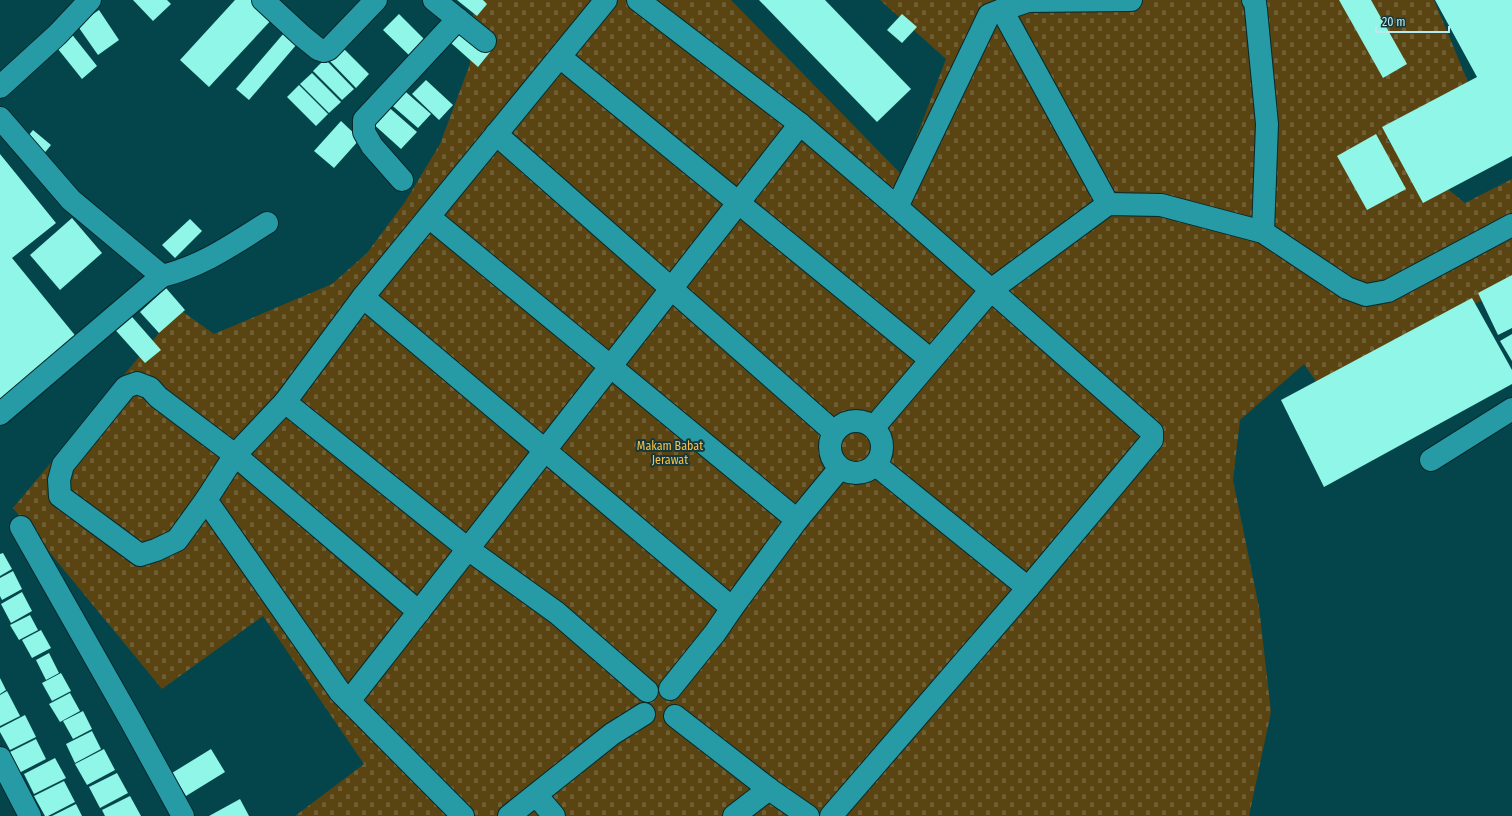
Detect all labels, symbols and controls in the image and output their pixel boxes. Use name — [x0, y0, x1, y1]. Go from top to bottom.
scale bar — [1376, 8, 1449, 34]
text: 20 m — [1382, 15, 1406, 29]
park label: Makam Babat Jerawat — [637, 439, 703, 467]

